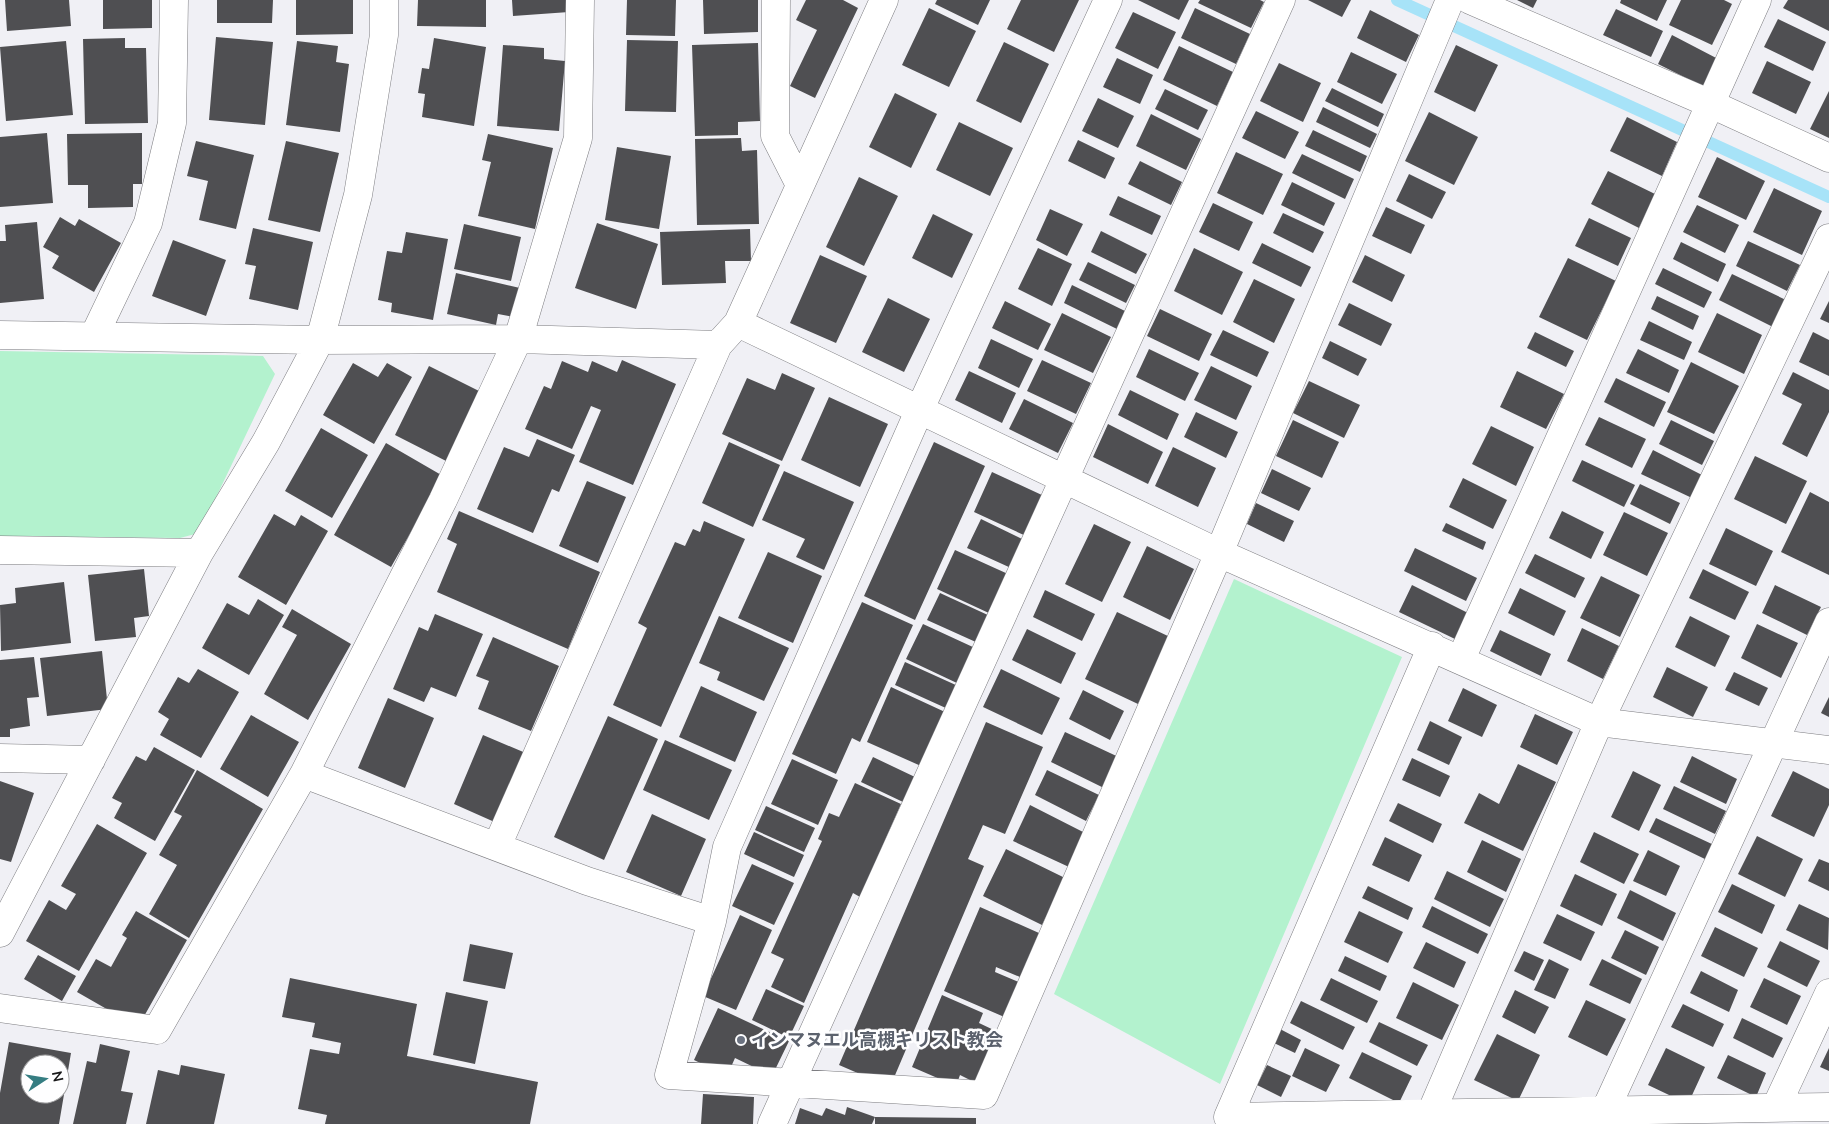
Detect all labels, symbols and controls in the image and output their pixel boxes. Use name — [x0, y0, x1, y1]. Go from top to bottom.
place label: インマヌエル高槻キリスト教会 — [751, 1028, 1003, 1051]
marker: インマヌエル高槻キリスト教会 — [735, 1034, 747, 1046]
north arrow — [20, 1054, 70, 1104]
text: N — [48, 1069, 68, 1083]

